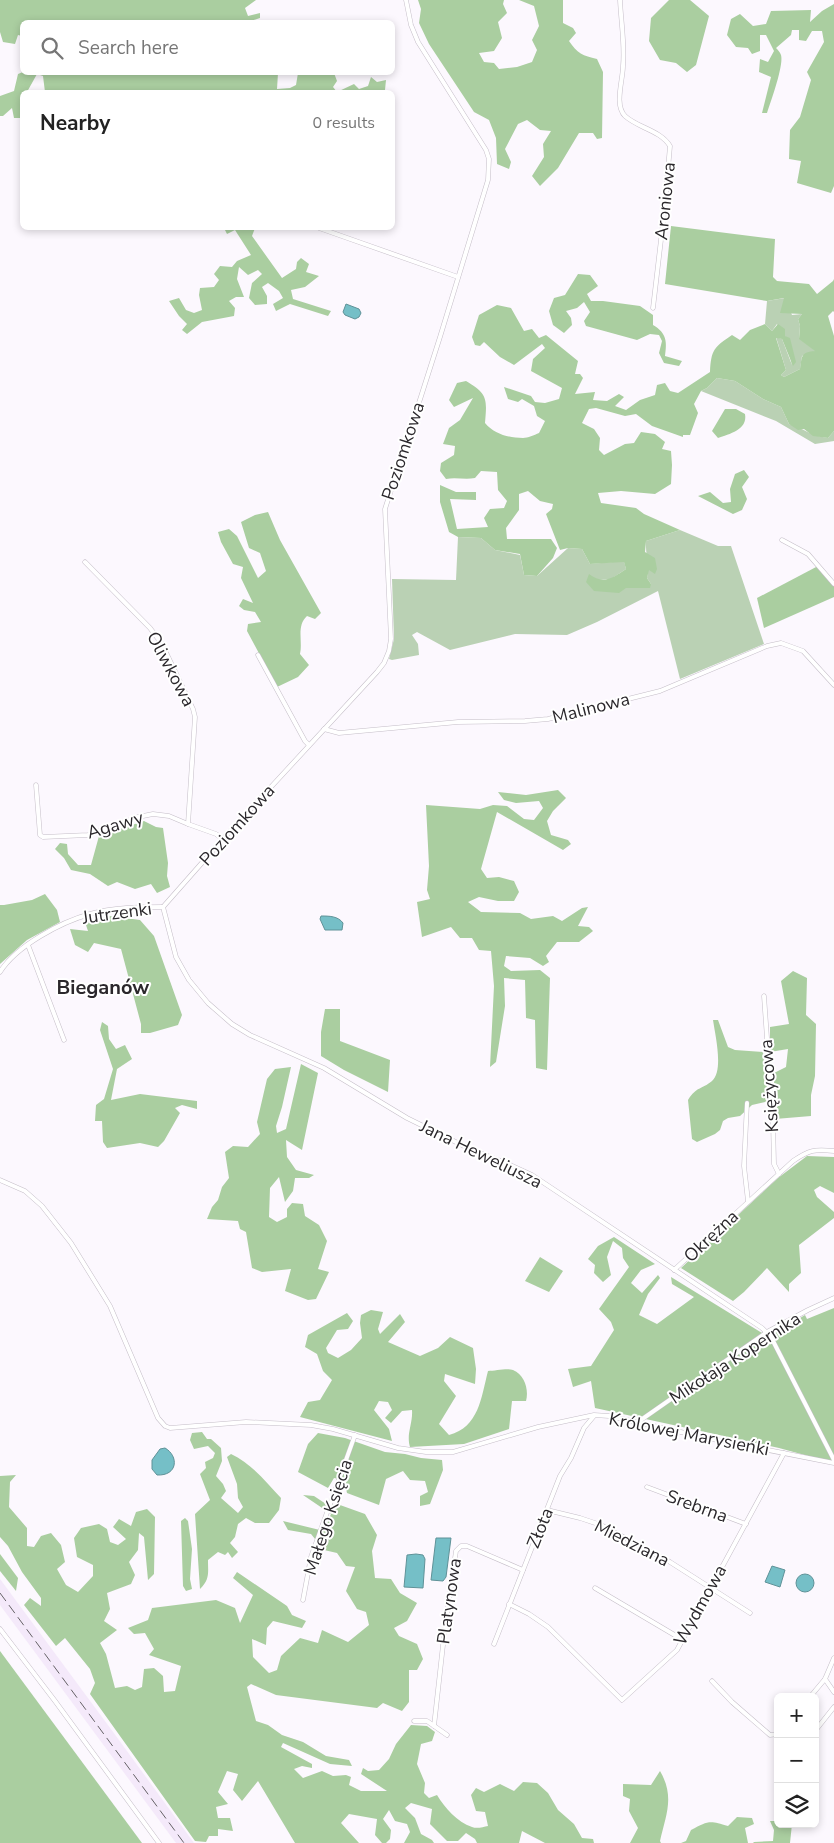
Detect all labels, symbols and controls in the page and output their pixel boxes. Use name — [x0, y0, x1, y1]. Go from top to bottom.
search box — [20, 20, 395, 75]
icon: search — [38, 34, 66, 62]
text: Search here — [78, 35, 179, 61]
text: Nearby — [40, 109, 110, 137]
text: 0 results — [313, 112, 375, 134]
street label: Aroniowa — [649, 161, 681, 241]
street label: Poziomkowa — [376, 399, 430, 503]
street label: Oliwkowa — [141, 627, 201, 711]
street label: Malinowa — [550, 687, 632, 729]
street label: Poziomkowa — [194, 779, 280, 871]
street label: Agawy — [84, 805, 147, 844]
street label: Jutrzenki — [80, 896, 153, 930]
district label: Bieganów — [57, 974, 149, 1001]
street label: Księżycowa — [754, 1039, 784, 1133]
street label: Jana Heweliusza — [415, 1114, 546, 1194]
street label: Okrężna — [678, 1204, 744, 1268]
street label: Mikołaja Kopernika — [665, 1307, 805, 1409]
street label: Królowej Marysieńki — [607, 1407, 771, 1461]
street label: Małego Księcia — [298, 1456, 358, 1578]
street label: Srebrna — [663, 1484, 731, 1528]
street label: Złota — [521, 1504, 559, 1552]
street label: Miedziana — [590, 1514, 674, 1572]
street label: Platynowa — [431, 1556, 467, 1646]
street label: Wydmowa — [668, 1560, 732, 1650]
map controls — [774, 1693, 819, 1828]
button: + — [774, 1693, 819, 1738]
button: − — [774, 1738, 819, 1783]
button: layers — [774, 1783, 819, 1828]

